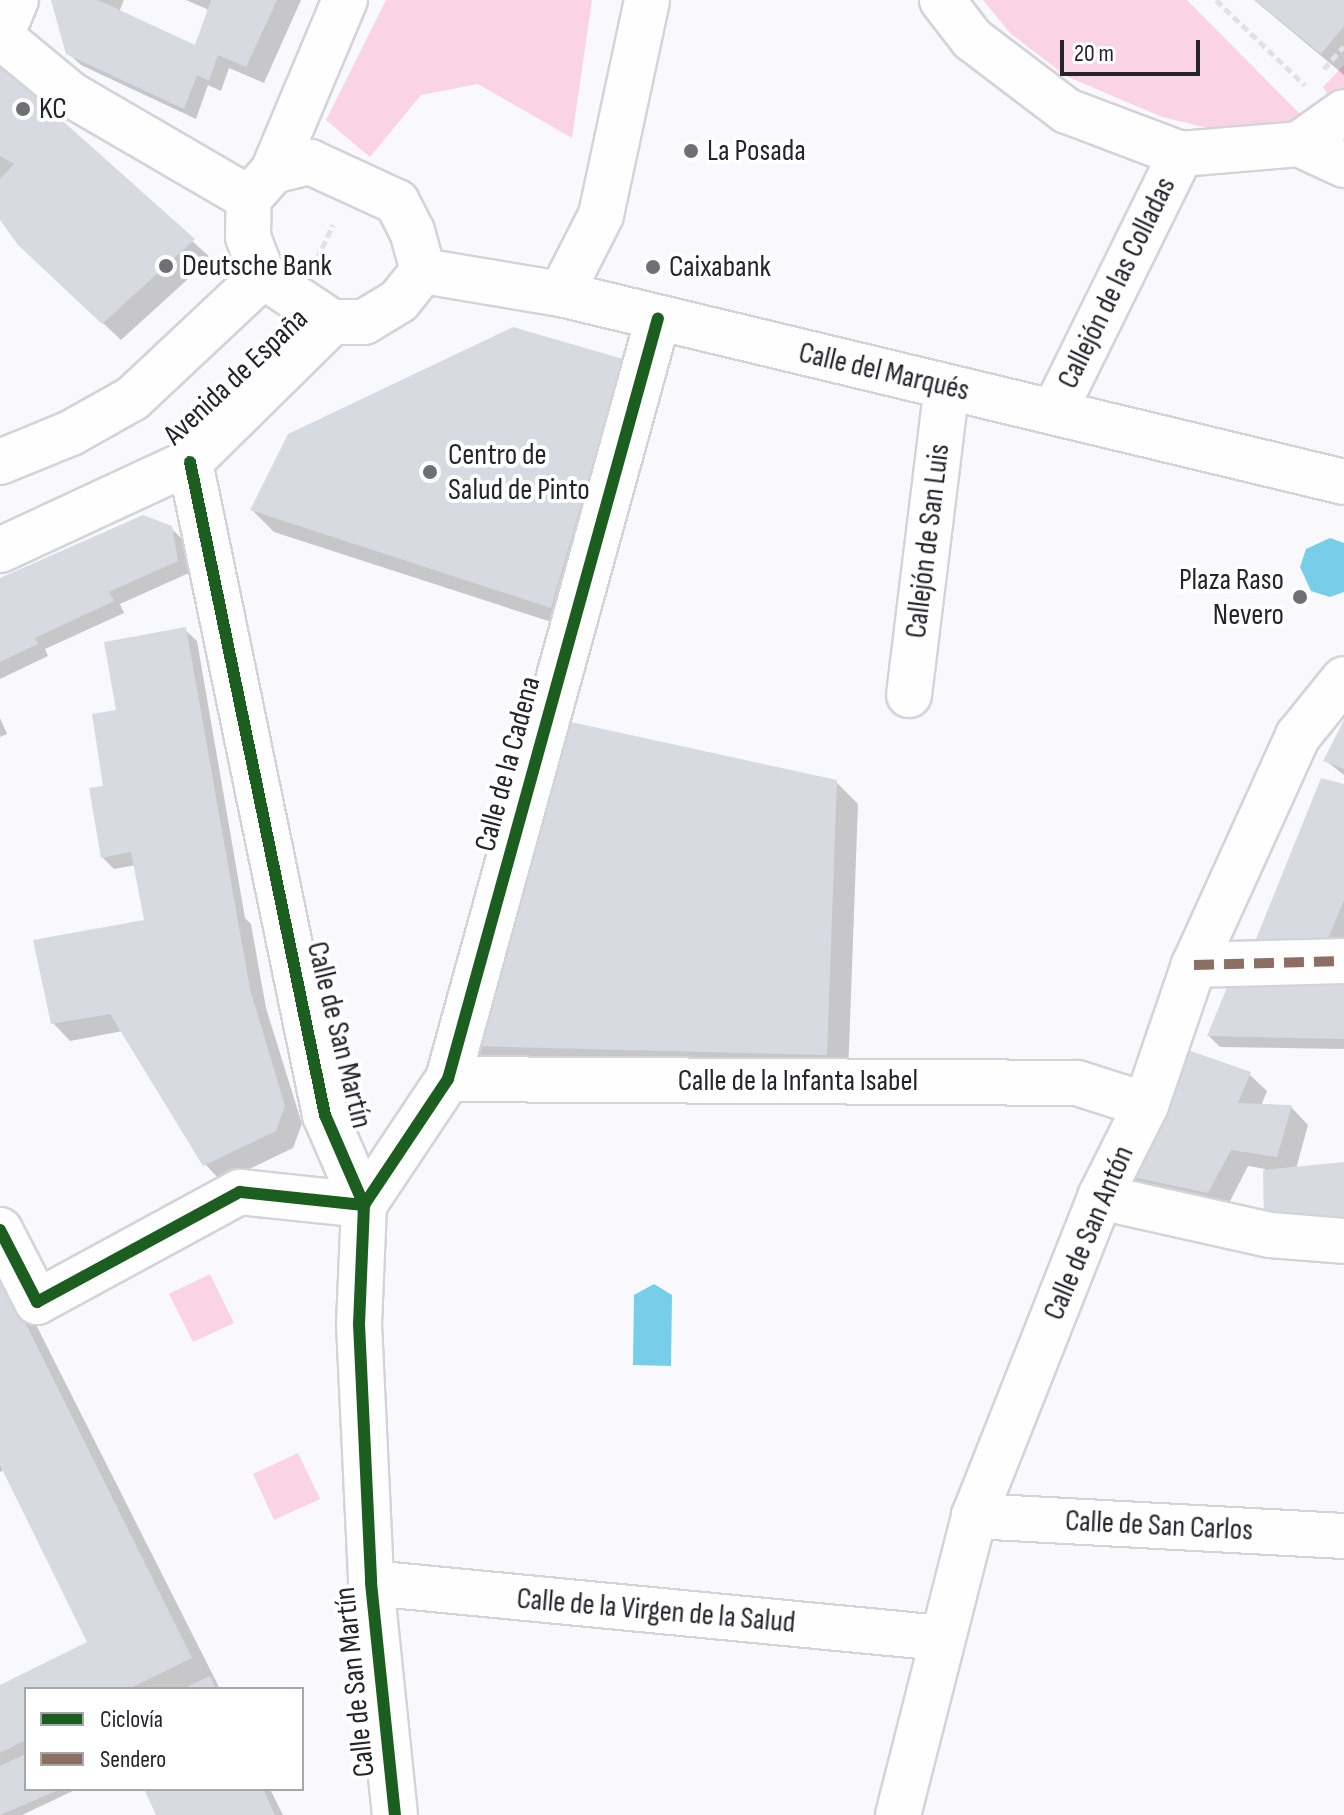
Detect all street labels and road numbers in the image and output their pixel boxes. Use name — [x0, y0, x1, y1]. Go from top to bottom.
street label: Callejón de las Colladas — [1050, 172, 1184, 394]
street label: Avenida de España — [156, 301, 316, 453]
street label: Calle del Marqués — [795, 335, 973, 409]
street label: Callejón de San Luis — [898, 442, 958, 640]
street label: Calle de la Cadena — [467, 673, 549, 855]
street label: Calle de San Martín — [298, 938, 380, 1132]
street label: Calle de la Infanta Isabel — [678, 1063, 918, 1099]
street label: Calle de San Antón — [1036, 1141, 1142, 1325]
street label: Calle de San Carlos — [1064, 1503, 1254, 1549]
street label: Calle de la Virgen de la Salud — [515, 1581, 797, 1641]
street label: Calle de San Martín — [327, 1585, 383, 1779]

